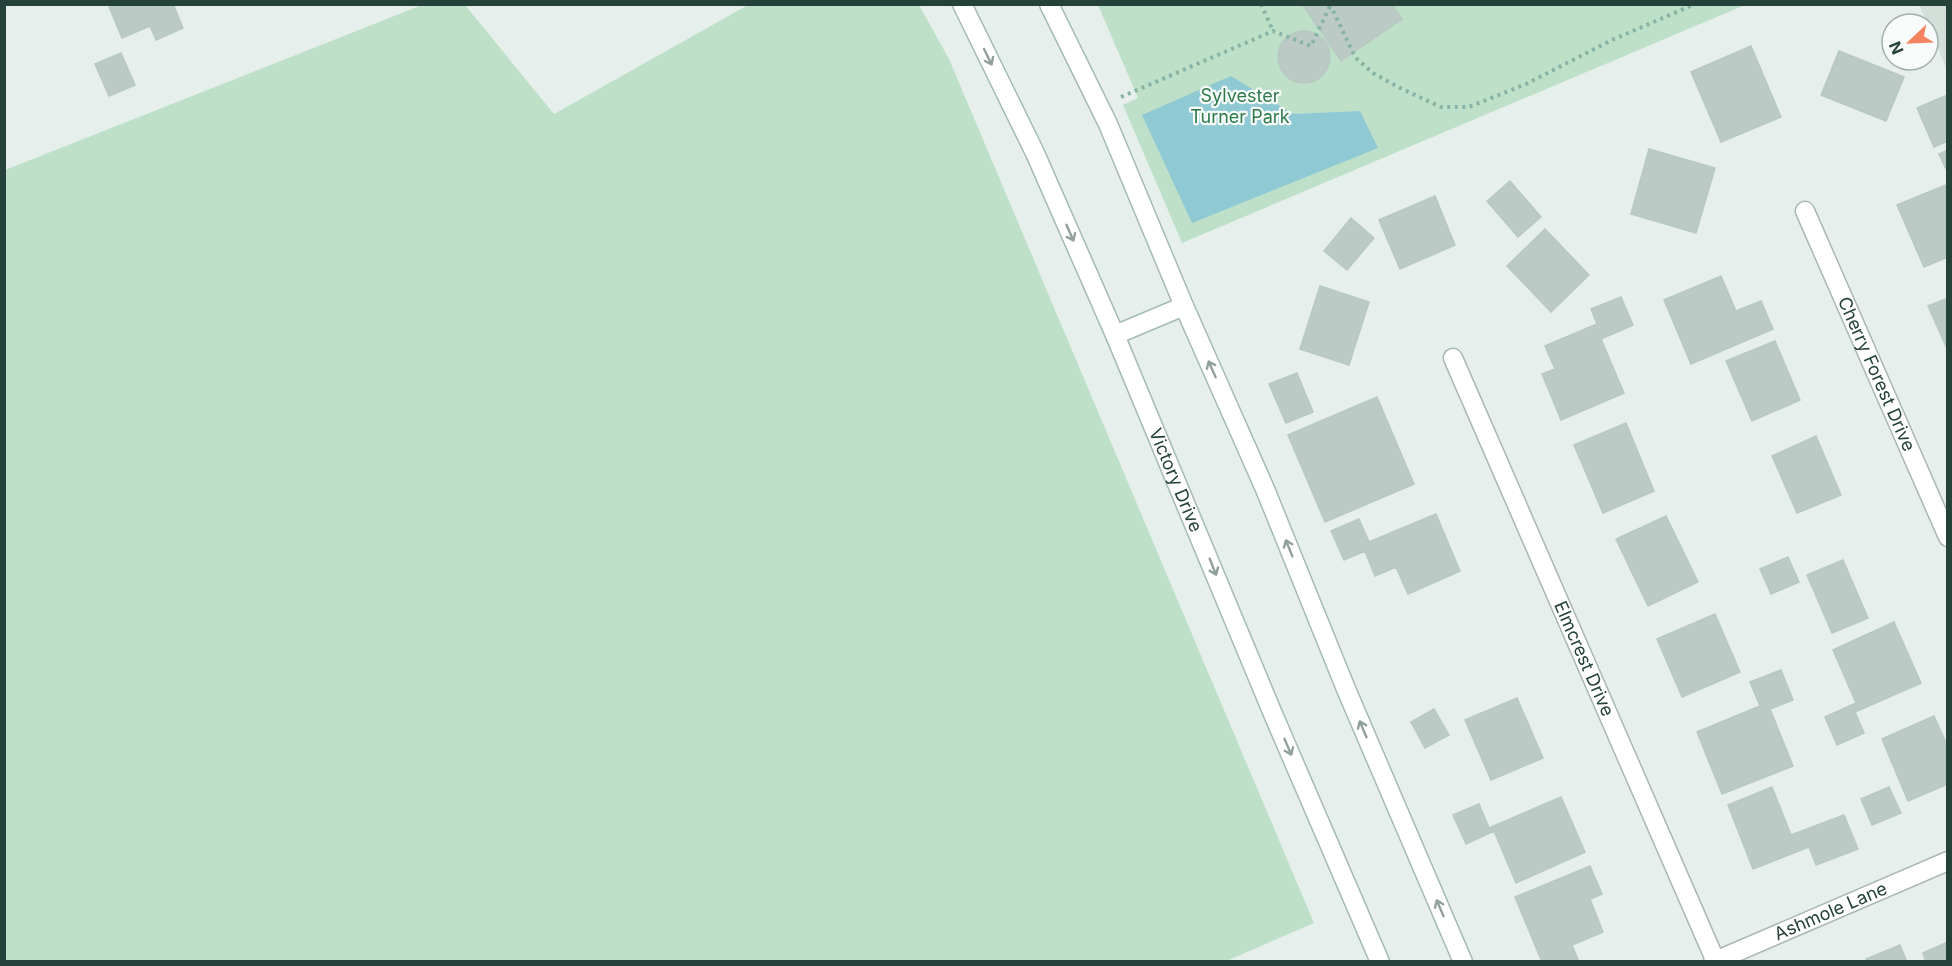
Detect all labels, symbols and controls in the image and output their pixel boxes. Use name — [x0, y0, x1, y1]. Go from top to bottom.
north arrow — [1880, 12, 1940, 72]
text: N — [1885, 38, 1908, 57]
one-way arrow — [982, 48, 994, 66]
park label: Sylvester Turner Park — [1190, 85, 1290, 127]
one-way arrow — [1065, 224, 1077, 242]
street label: Cherry Forest Drive — [1834, 293, 1920, 454]
one-way arrow — [1206, 361, 1217, 379]
street label: Victory Drive — [1145, 425, 1207, 535]
one-way arrow — [1283, 539, 1294, 558]
one-way arrow — [1208, 558, 1219, 576]
street label: Elmcrest Drive — [1550, 598, 1619, 719]
one-way arrow — [1357, 720, 1368, 738]
one-way arrow — [1283, 738, 1294, 756]
street label: Ashmole Lane — [1771, 878, 1890, 944]
one-way arrow — [1434, 899, 1445, 917]

